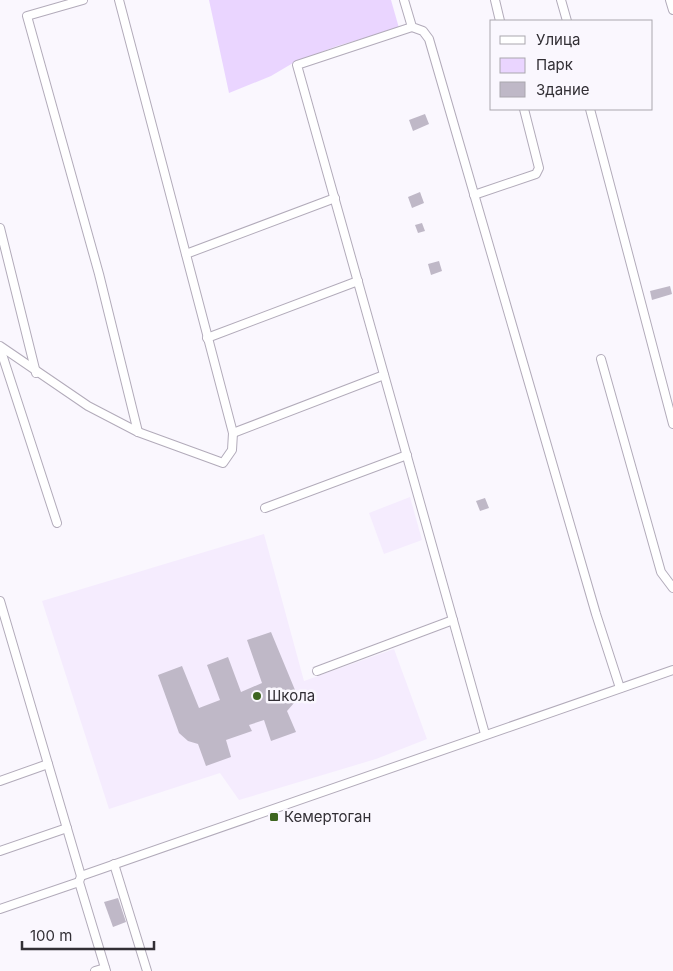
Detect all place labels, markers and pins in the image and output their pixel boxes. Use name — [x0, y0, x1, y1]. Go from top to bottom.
place label: Школа — [267, 686, 315, 705]
marker: Школа — [251, 690, 263, 702]
place label: Кемертоган — [284, 807, 371, 826]
marker: Кемертоган — [268, 811, 280, 823]

